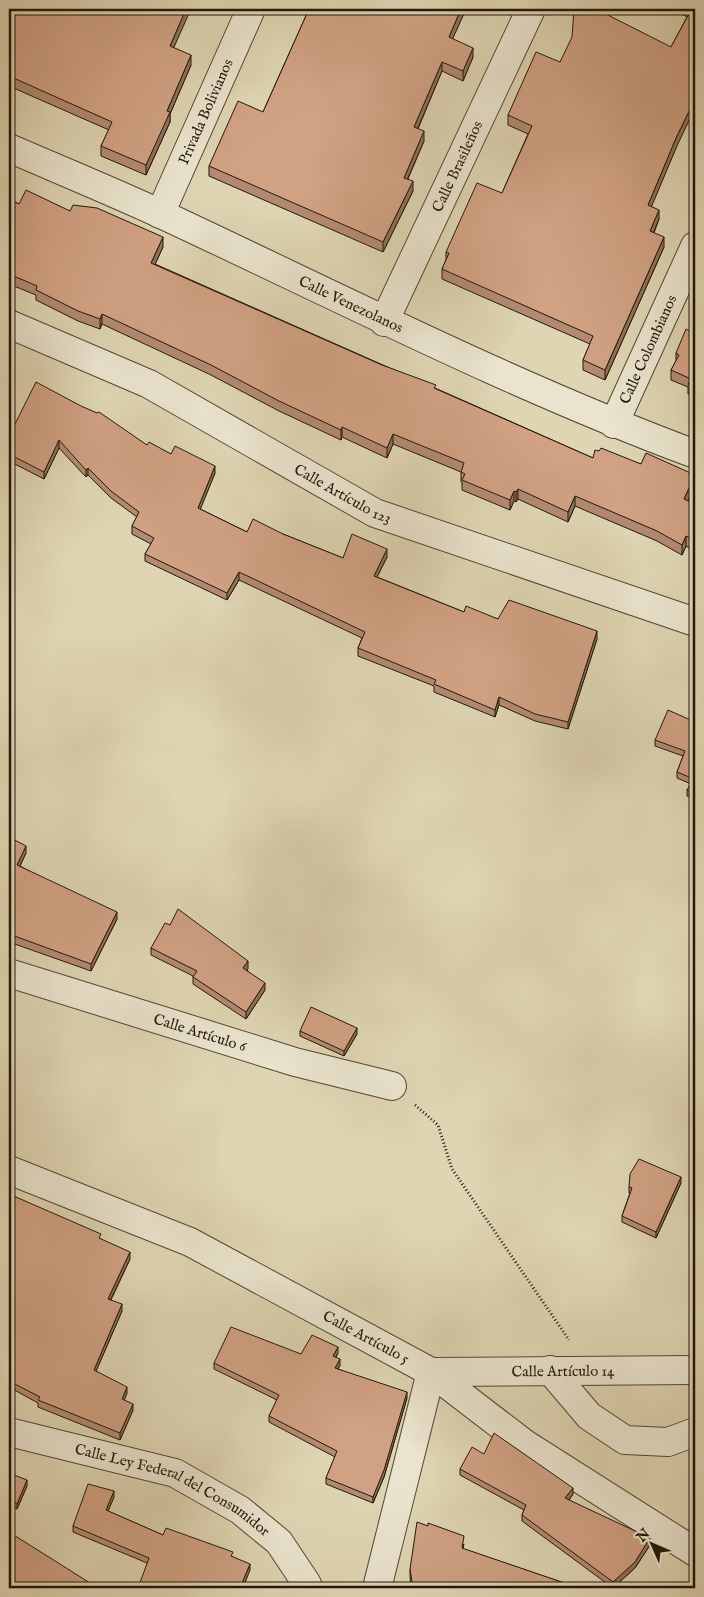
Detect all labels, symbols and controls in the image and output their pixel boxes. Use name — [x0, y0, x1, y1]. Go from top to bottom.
street label: Privada Bolivianos — [174, 56, 238, 168]
street label: Calle Brasileños — [428, 118, 487, 215]
street label: Calle Venezolanos — [295, 272, 406, 338]
street label: Calle Colombianos — [615, 292, 681, 407]
street label: Calle Artículo 123 — [290, 460, 394, 528]
street label: Calle Artículo 6 — [151, 1010, 249, 1056]
street label: Calle Artículo 5 — [319, 1306, 413, 1369]
street label: Calle Artículo 14 — [511, 1362, 615, 1381]
street label: Calle Ley Federal del Consumidor — [73, 1440, 274, 1541]
north arrow — [626, 1520, 676, 1570]
text: N — [632, 1525, 654, 1547]

